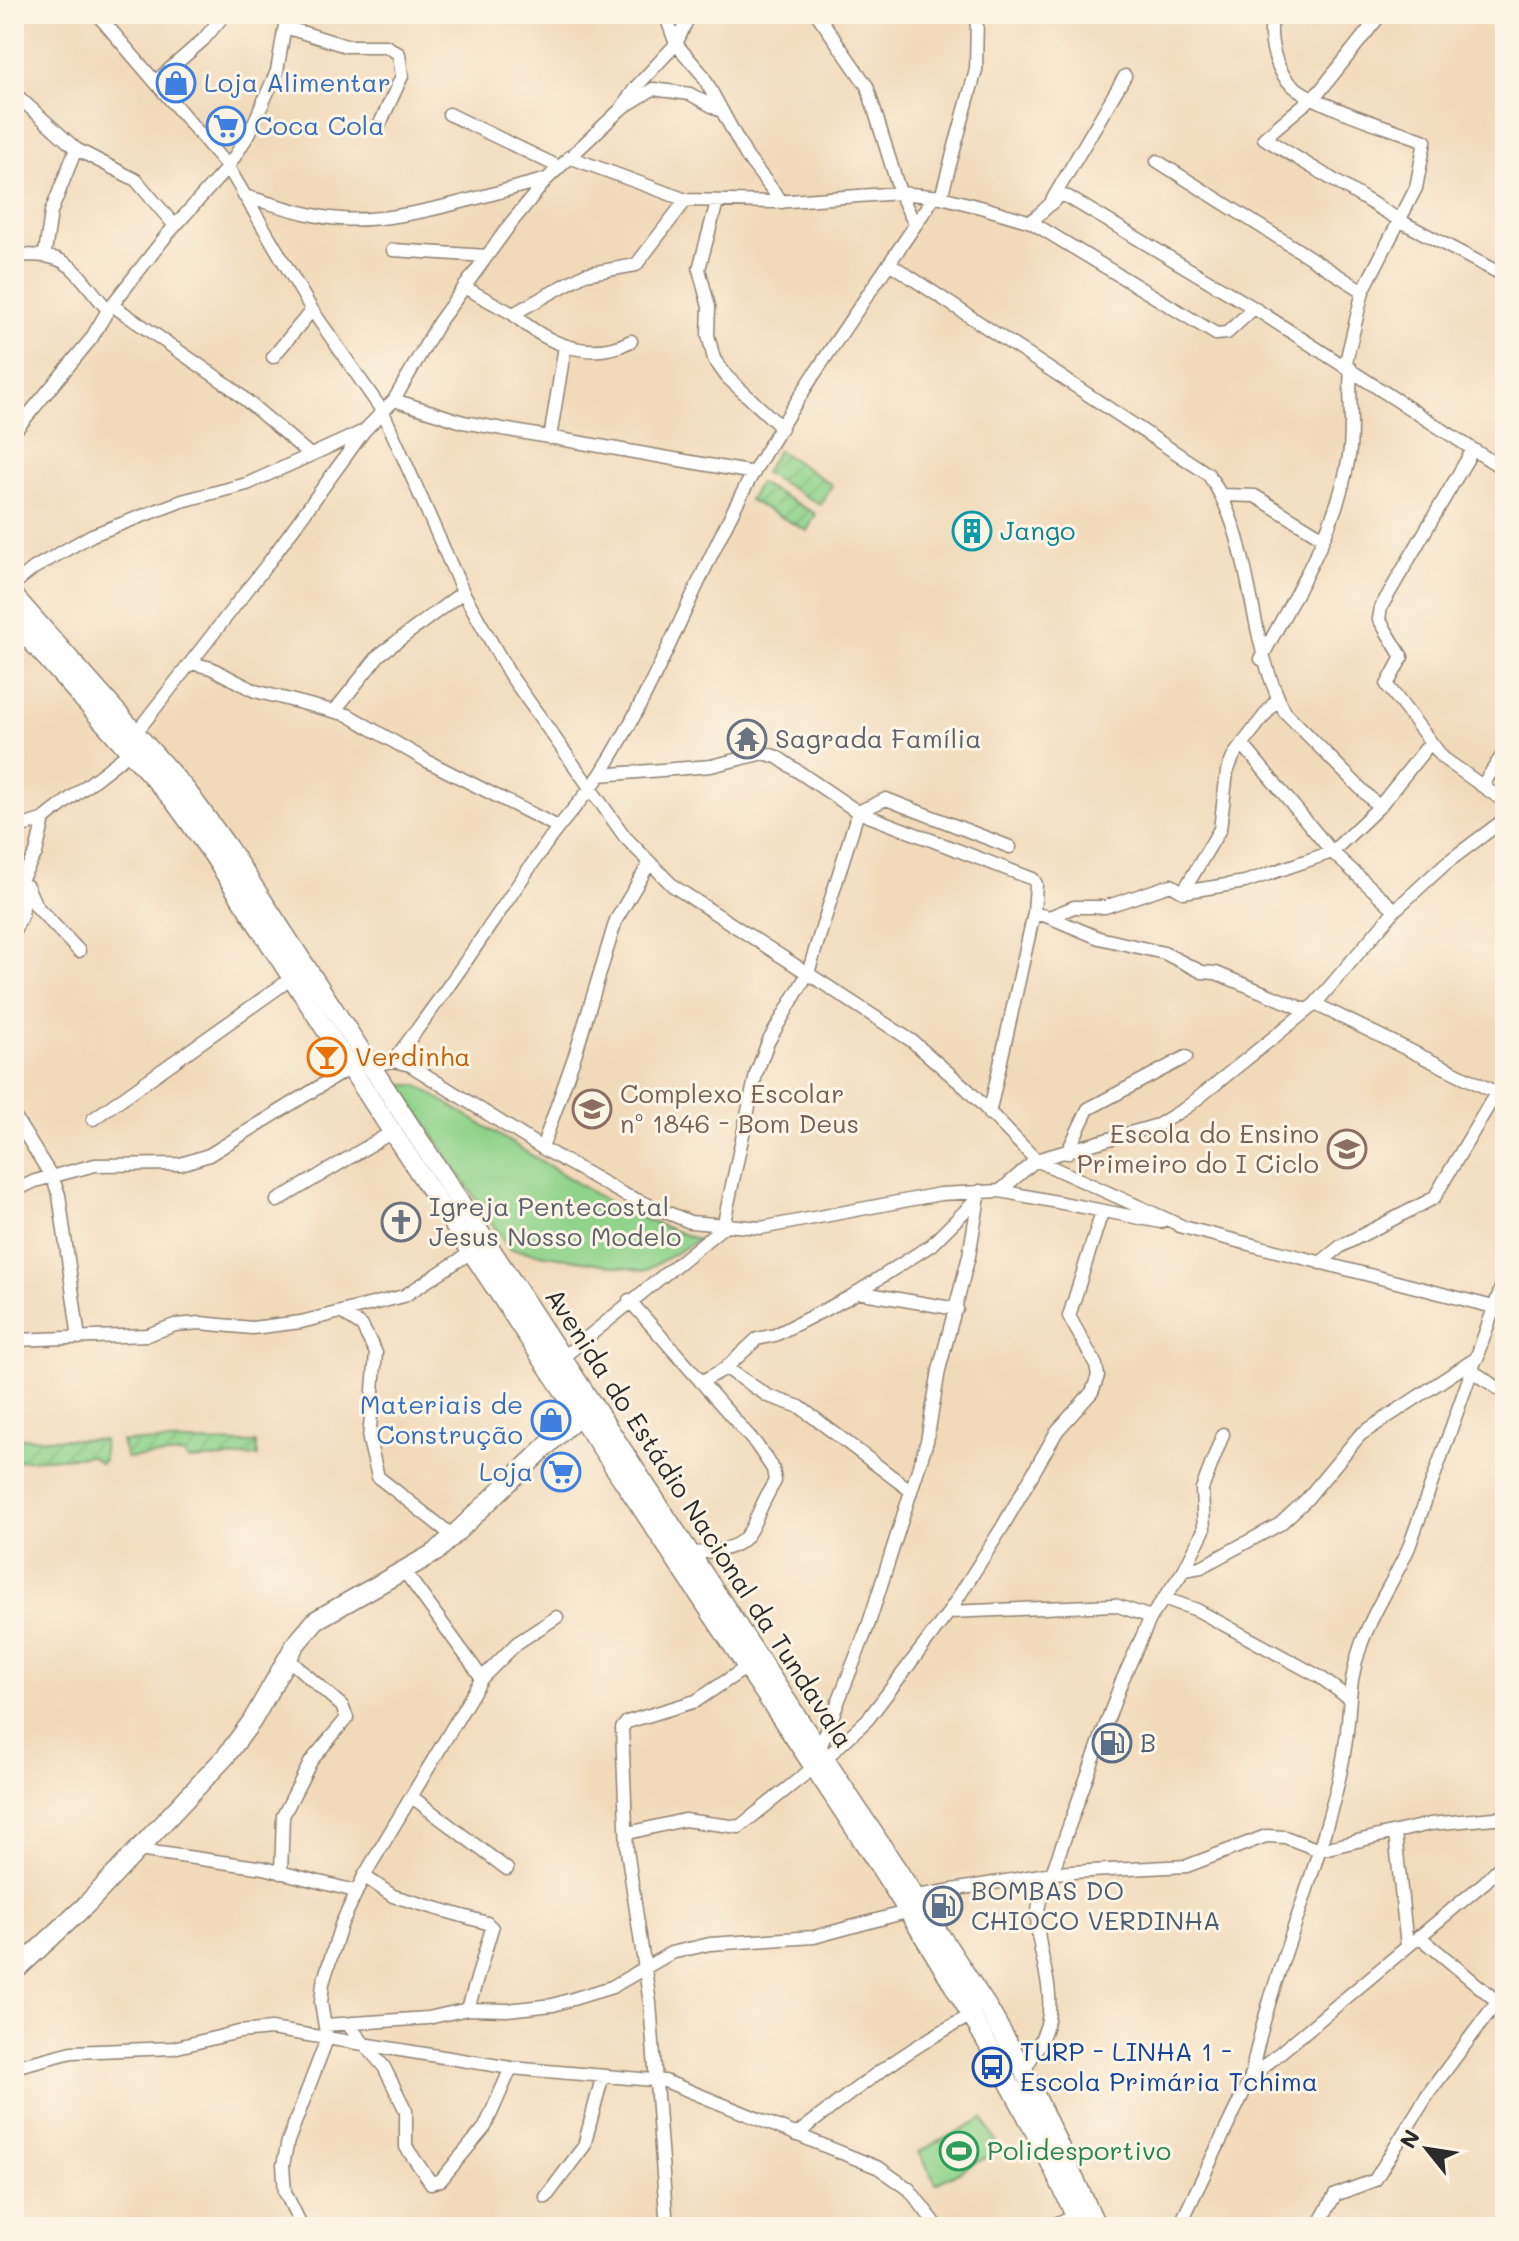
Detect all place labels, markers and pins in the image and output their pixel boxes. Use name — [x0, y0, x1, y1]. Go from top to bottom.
shop icon: Loja Alimentar — [155, 62, 197, 104]
place label: Loja Alimentar — [204, 65, 391, 99]
supermarket icon: Coca Cola — [205, 105, 247, 147]
place label: Coca Cola — [254, 108, 385, 142]
building icon: Jango — [951, 510, 993, 552]
place label: Jango — [1000, 513, 1075, 547]
temple icon: Sagrada Família — [726, 718, 768, 760]
place label: Sagrada Família — [775, 721, 981, 755]
bar icon: Verdinha — [306, 1036, 348, 1078]
place label: Verdinha — [355, 1039, 471, 1073]
place label: Complexo Escolar nº 1846 - Bom Deus — [620, 1076, 859, 1140]
school or university icon: Complexo Escolar nº 1846 - Bom Deus — [571, 1088, 613, 1130]
place label: Escola do Ensino Primeiro do I Ciclo — [1077, 1116, 1319, 1180]
school or university icon: Escola do Ensino Primeiro do I Ciclo — [1326, 1128, 1368, 1170]
place label: Igreja Pentecostal Jesus Nosso Modelo — [429, 1189, 681, 1253]
church icon: Igreja Pentecostal Jesus Nosso Modelo — [380, 1201, 422, 1243]
place label: Materiais de Construção — [360, 1387, 523, 1451]
shop icon: Materiais de Construção — [530, 1399, 572, 1441]
supermarket icon: Loja — [540, 1451, 582, 1493]
place label: Loja — [479, 1454, 533, 1488]
fuel station icon: B — [1091, 1722, 1133, 1764]
place label: B — [1140, 1725, 1156, 1759]
place label: BOMBAS DO CHIOCO VERDINHA — [971, 1873, 1221, 1937]
fuel station icon: BOMBAS DO CHIOCO VERDINHA — [922, 1885, 964, 1927]
place label: TURP - LINHA 1 - Escola Primária Tchima — [1020, 2034, 1318, 2098]
bus stop icon: TURP - LINHA 1 - Escola Primária Tchima — [971, 2046, 1013, 2088]
sports icon: Polidesportivo — [938, 2130, 980, 2172]
place label: Polidesportivo — [987, 2133, 1171, 2167]

